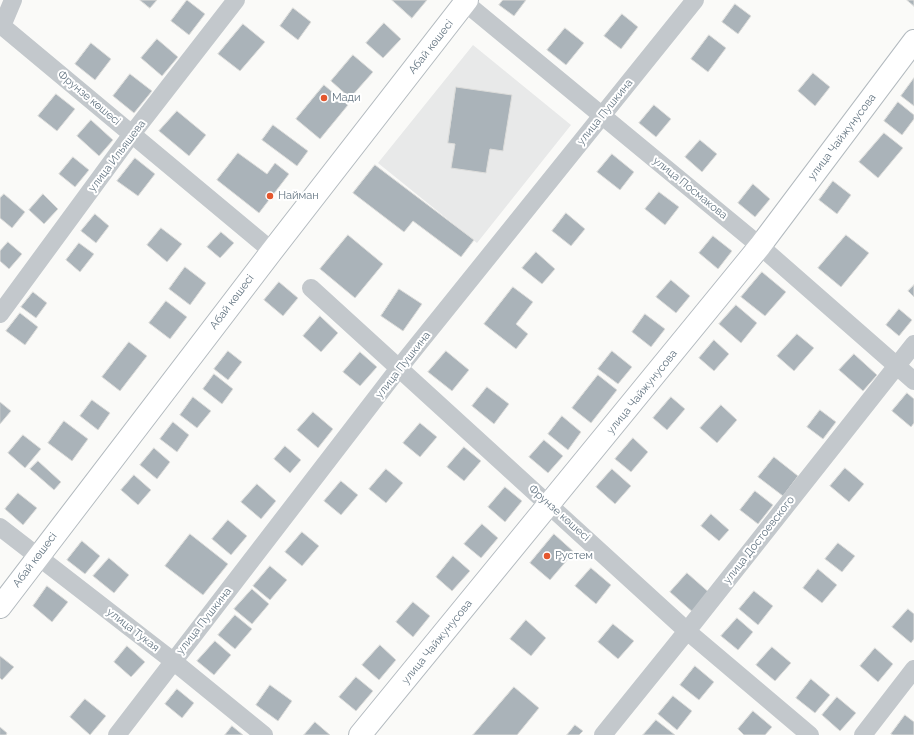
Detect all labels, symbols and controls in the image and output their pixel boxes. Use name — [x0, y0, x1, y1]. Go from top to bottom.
street label: Абай көшесі — [406, 17, 456, 77]
street label: Фрунзе көшесі — [55, 68, 123, 128]
street label: улица Пушкина — [574, 76, 636, 148]
place label: Мади — [332, 91, 361, 105]
street label: улица Чайжунусова — [805, 91, 879, 183]
marker: Мади — [319, 93, 329, 103]
street label: улица Ильяшева — [86, 117, 148, 195]
street label: улица Посмакова — [650, 154, 730, 222]
place label: Найман — [278, 189, 319, 203]
marker: Найман — [265, 191, 275, 201]
street label: Абай көшесі — [207, 272, 257, 332]
street label: улица Пушкина — [373, 329, 433, 401]
street label: улица Чайжунусова — [604, 347, 680, 437]
street label: Фрунзе көшесі — [526, 482, 592, 544]
street label: улица Достоевского — [721, 493, 797, 587]
street label: Абай көшесі — [10, 530, 60, 590]
place label: Рустем — [555, 549, 593, 563]
marker: Рустем — [542, 551, 552, 561]
street label: улица Пушкина — [174, 585, 234, 657]
street label: улица Чайжунусова — [399, 597, 475, 687]
street label: улица Тукая — [104, 605, 162, 655]

